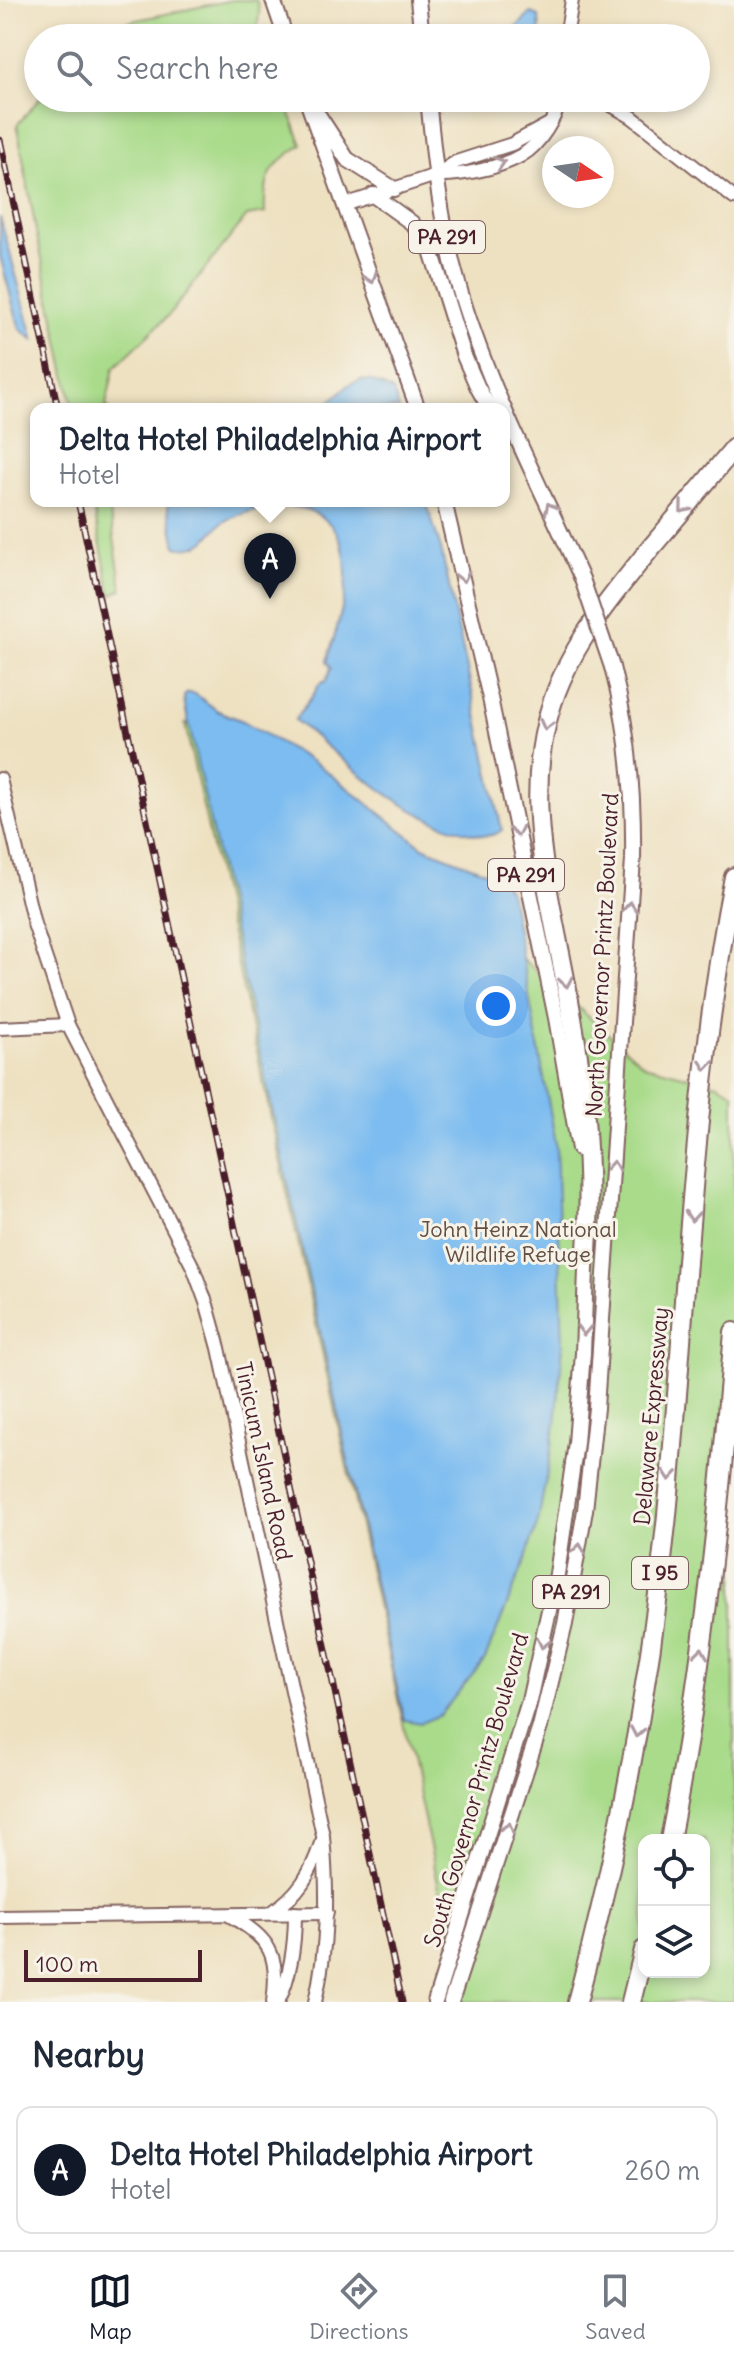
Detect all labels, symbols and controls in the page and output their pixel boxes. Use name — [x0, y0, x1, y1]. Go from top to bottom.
search box — [24, 24, 710, 112]
icon: search — [52, 46, 96, 90]
text: Search here — [116, 49, 279, 87]
north arrow — [542, 136, 614, 208]
one-way arrow — [492, 156, 506, 172]
road number: PA 291 — [409, 221, 485, 253]
one-way arrow — [361, 270, 378, 284]
popup — [30, 403, 510, 507]
text: Delta Hotel Philadelphia Airport — [59, 420, 481, 458]
text: Hotel — [59, 458, 120, 491]
one-way arrow — [680, 499, 694, 514]
one-way arrow — [543, 502, 559, 516]
pin: A — [244, 533, 296, 599]
one-way arrow — [454, 569, 471, 583]
one-way arrow — [538, 718, 555, 731]
street label: North Governor Printz Boulevard — [580, 792, 624, 1118]
one-way arrow — [508, 824, 525, 837]
road number: PA 291 — [488, 859, 564, 891]
one-way arrow — [621, 900, 638, 913]
one-way arrow — [556, 975, 573, 988]
your location — [476, 986, 516, 1026]
one-way arrow — [697, 1059, 714, 1072]
one-way arrow — [604, 1159, 621, 1172]
one-way arrow — [684, 1209, 701, 1222]
park label: John Heinz National Wildlife Refuge — [419, 1215, 617, 1268]
street label: Delaware Expressway — [628, 1306, 674, 1526]
one-way arrow — [575, 1324, 592, 1337]
street label: Tinicum Island Road — [229, 1359, 299, 1563]
one-way arrow — [662, 1469, 679, 1482]
one-way arrow — [569, 1542, 586, 1556]
road number: I 95 — [632, 1557, 688, 1589]
road number: PA 291 — [533, 1576, 609, 1608]
street label: South Governor Printz Boulevard — [418, 1629, 534, 1950]
one-way arrow — [535, 1636, 552, 1649]
one-way arrow — [692, 1646, 709, 1660]
one-way arrow — [630, 1726, 647, 1739]
one-way arrow — [499, 1821, 515, 1835]
map controls — [638, 1834, 710, 1978]
button: locate — [638, 1834, 710, 1906]
button: layers — [638, 1906, 710, 1978]
scale bar — [24, 1946, 202, 1982]
text: 100 m — [36, 1950, 98, 1978]
text: Nearby — [32, 2033, 145, 2076]
text: Delta Hotel Philadelphia Airport — [110, 2135, 533, 2173]
text: A — [52, 2154, 68, 2187]
text: 260 m — [625, 2154, 700, 2187]
text: Hotel — [110, 2173, 171, 2206]
tab: Map — [88, 2269, 132, 2345]
tab: Directions — [309, 2269, 409, 2345]
tab: Saved — [585, 2269, 646, 2345]

